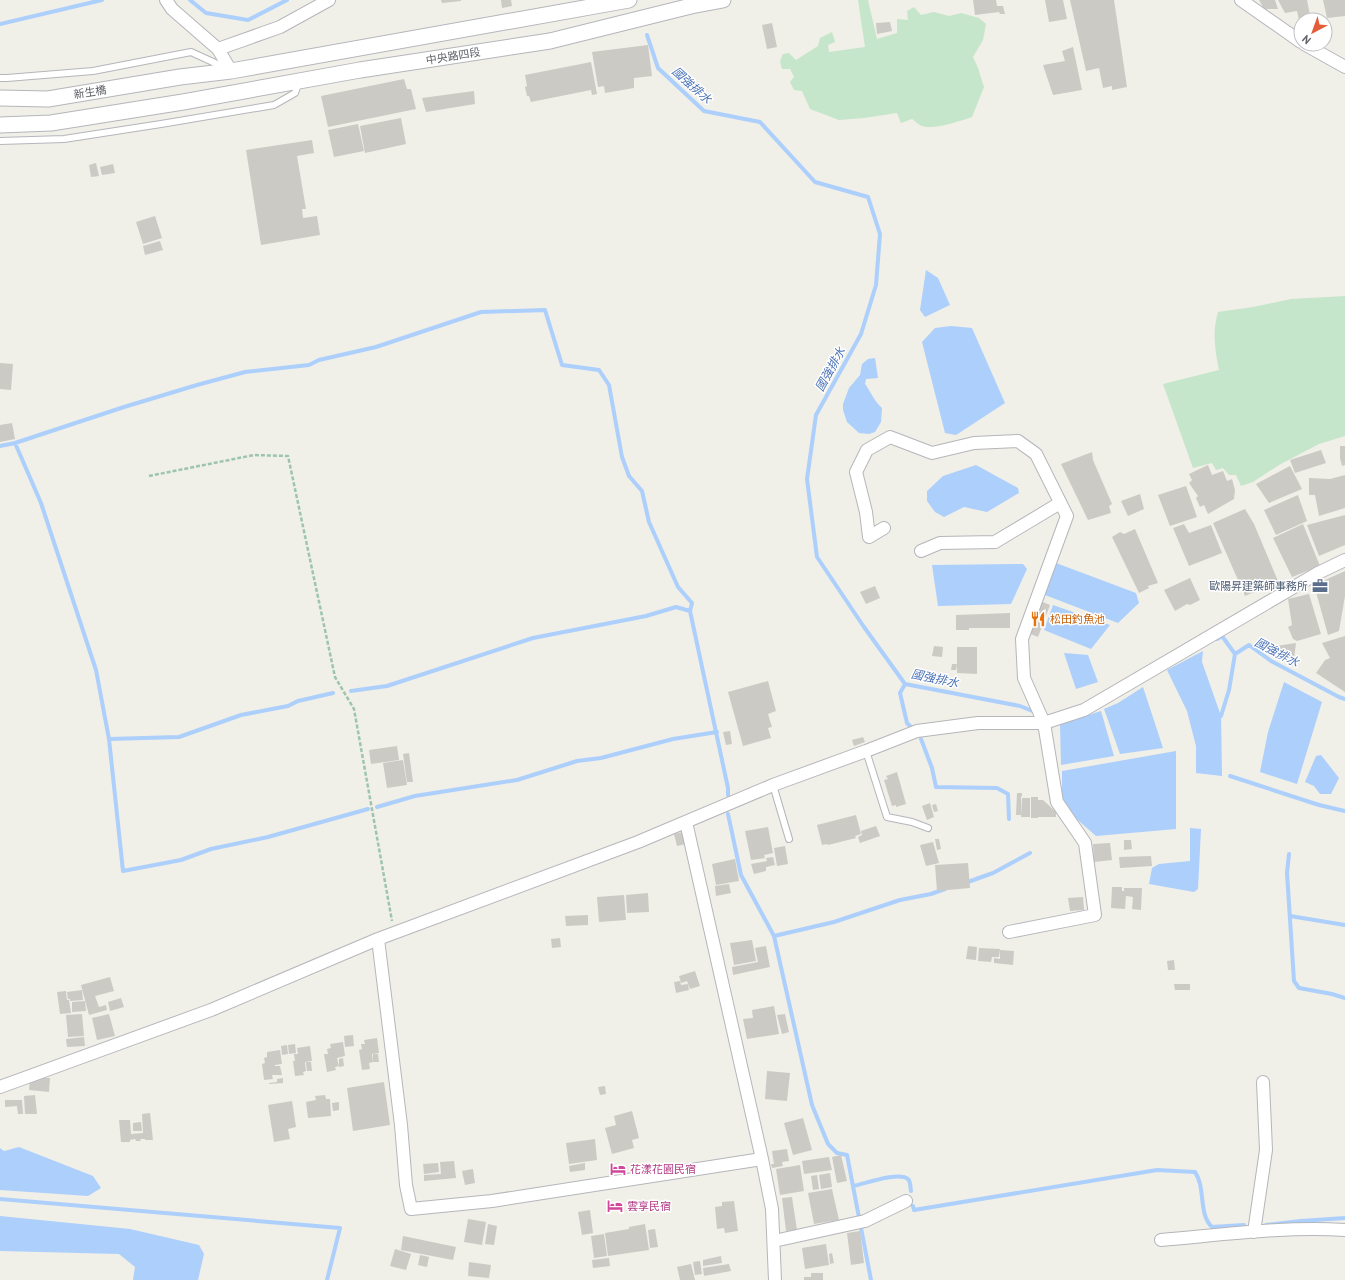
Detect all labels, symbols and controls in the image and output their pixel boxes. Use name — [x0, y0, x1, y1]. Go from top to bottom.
north arrow — [1293, 12, 1333, 52]
text: N — [1299, 32, 1314, 47]
street label: 中央路四段 — [425, 45, 481, 67]
water label: 國強排水 — [669, 63, 716, 107]
street label: 新生橋 — [73, 83, 107, 101]
water label: 國強排水 — [812, 344, 849, 394]
office icon: 歐陽昇建築師事務所 — [1311, 577, 1329, 595]
place label: 歐陽昇建築師事務所 — [1209, 579, 1308, 593]
restaurant icon: 松田釣魚池 — [1029, 610, 1047, 628]
place label: 松田釣魚池 — [1050, 612, 1105, 626]
water label: 國強排水 — [1252, 634, 1303, 670]
water label: 國強排水 — [910, 666, 961, 691]
hotel icon: 花漾花園民宿 — [609, 1160, 627, 1178]
place label: 花漾花園民宿 — [630, 1162, 696, 1176]
hotel icon: 雲享民宿 — [606, 1197, 624, 1215]
place label: 雲享民宿 — [627, 1199, 671, 1213]

